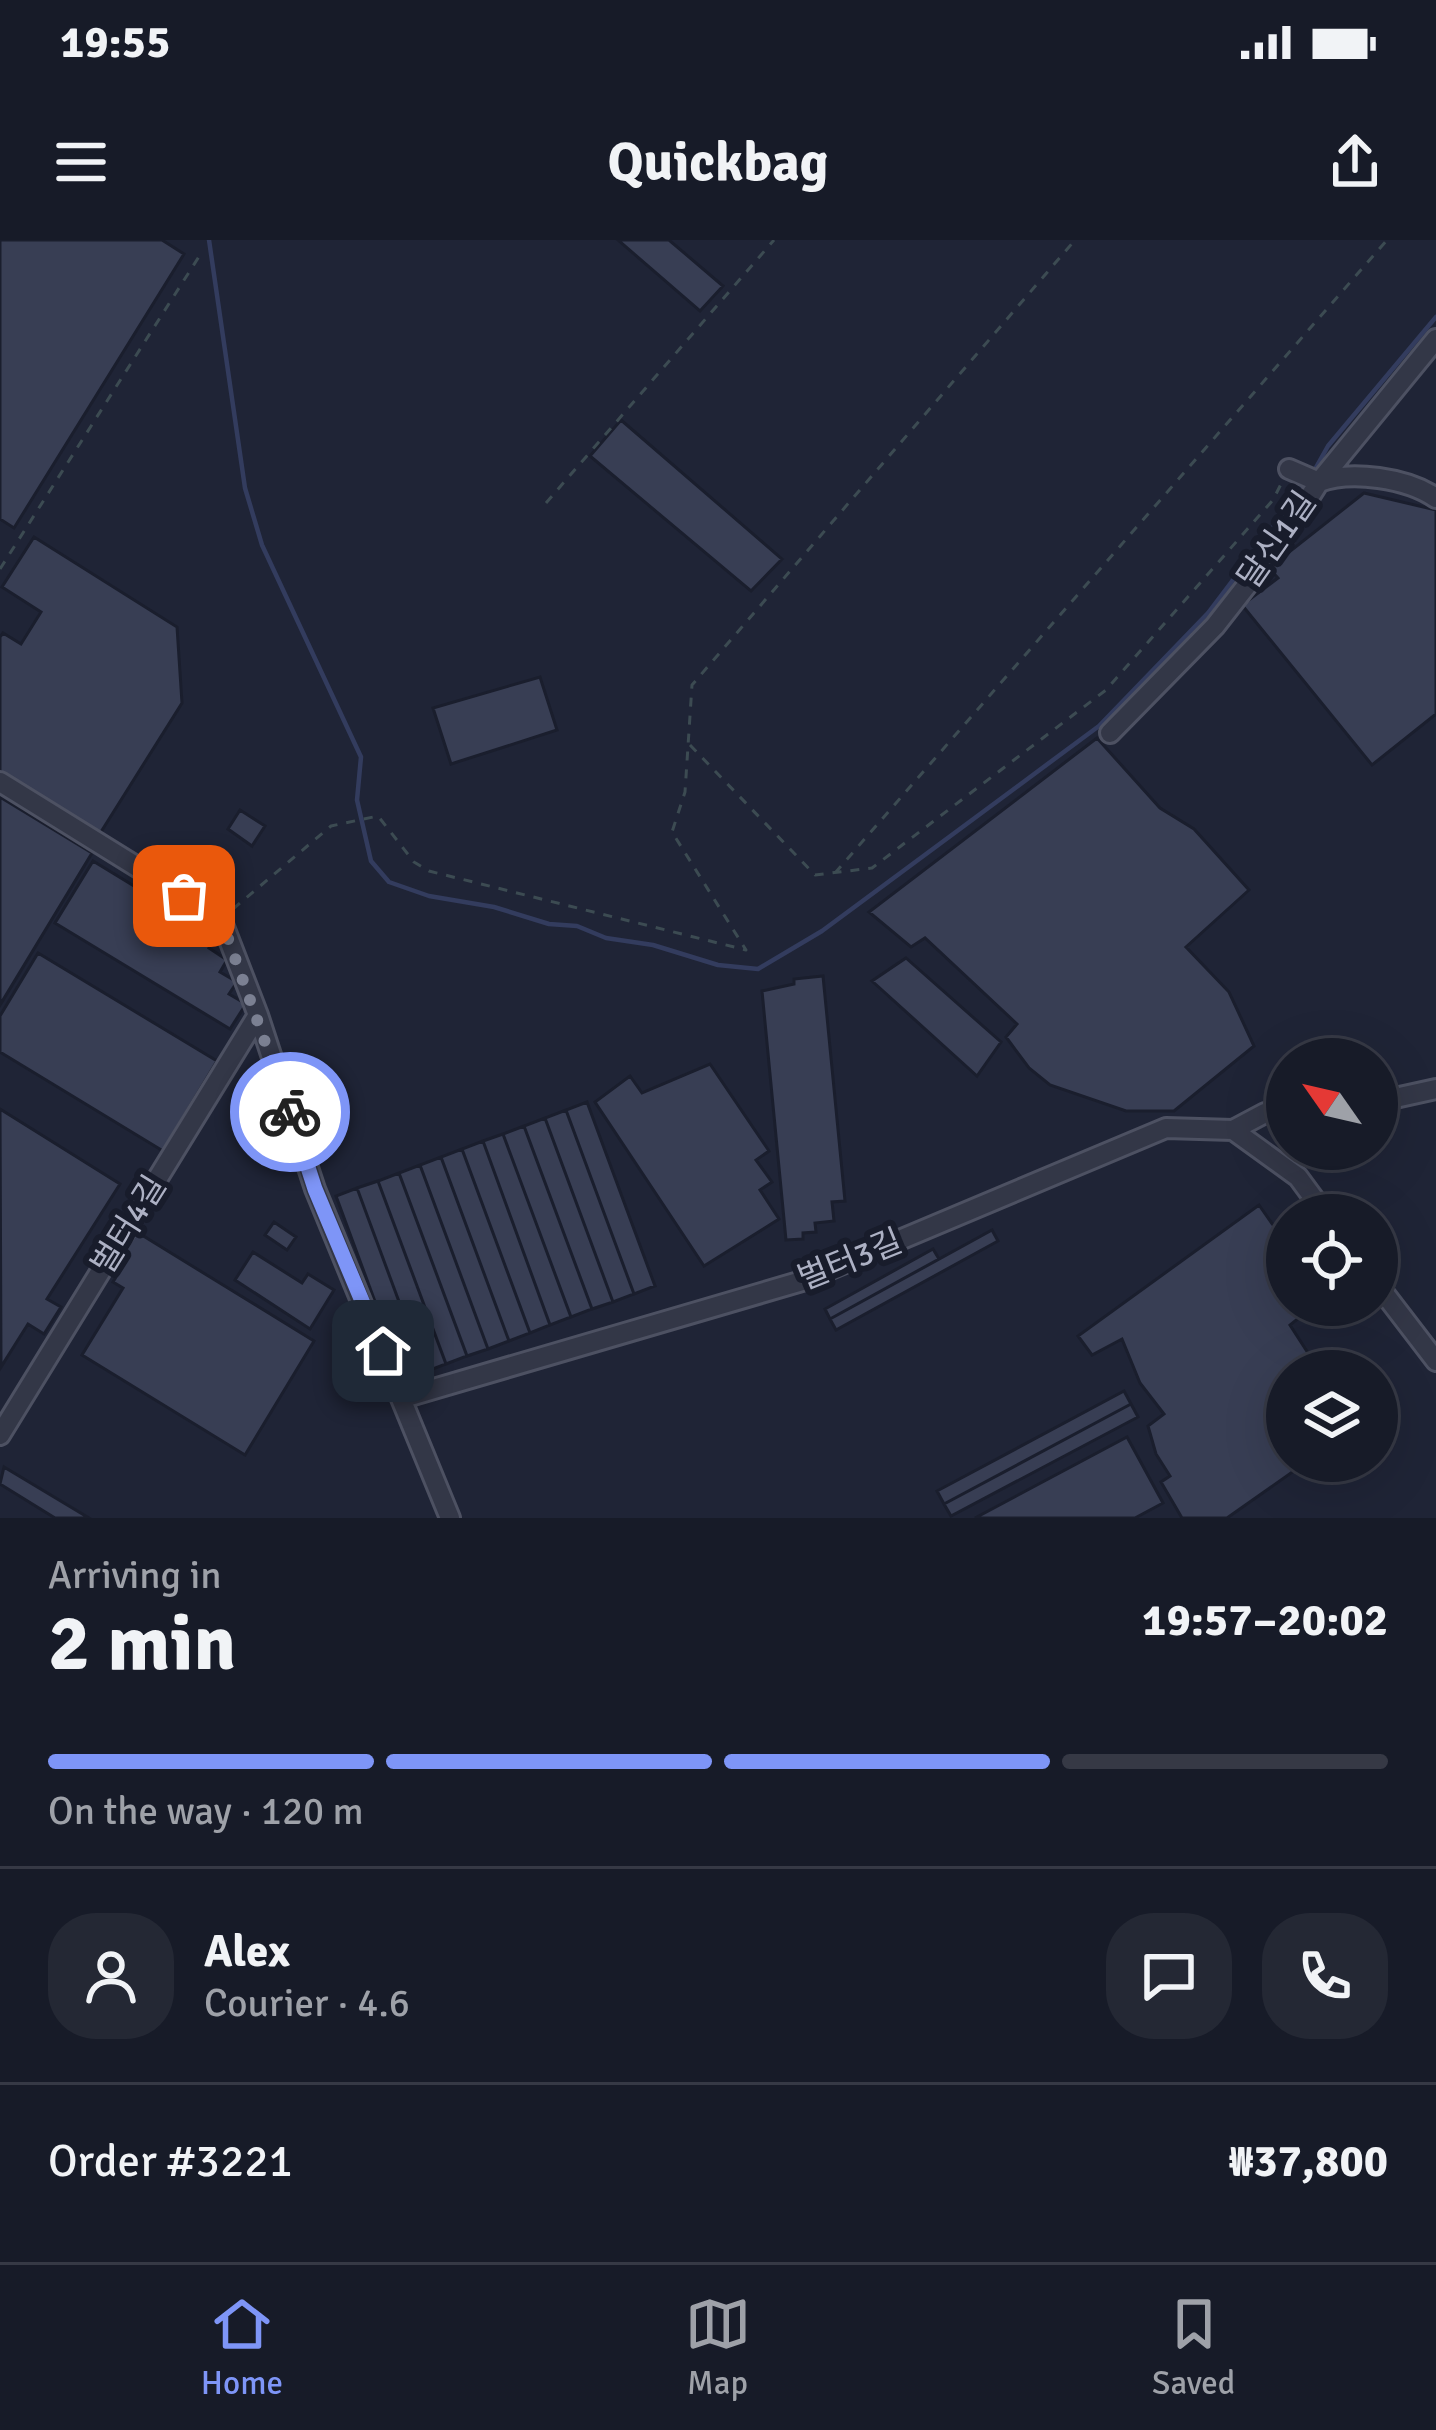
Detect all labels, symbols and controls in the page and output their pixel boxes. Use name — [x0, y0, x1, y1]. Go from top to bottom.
text: 19:55 — [60, 15, 170, 70]
icon: menu — [48, 129, 114, 195]
text: Quickbag — [607, 129, 829, 196]
icon: share — [1322, 129, 1388, 195]
street label: 달신1길 — [1229, 484, 1325, 596]
pin — [133, 845, 235, 947]
icon: bag — [151, 863, 217, 929]
north arrow — [1266, 1038, 1398, 1170]
map controls — [1266, 1038, 1398, 1482]
courier — [230, 1052, 350, 1172]
icon: bike — [257, 1079, 323, 1145]
street label: 벌터4길 — [83, 1168, 175, 1282]
button: locate — [1266, 1194, 1398, 1326]
street label: 벌터3길 — [792, 1221, 908, 1299]
pin — [332, 1300, 434, 1402]
icon: home — [350, 1318, 416, 1384]
button: layers — [1266, 1350, 1398, 1482]
text: Arriving in — [48, 1551, 222, 1599]
text: 19:57–20:02 — [1142, 1593, 1388, 1648]
text: 2 min — [48, 1596, 236, 1692]
text: On the way · 120 m — [48, 1787, 364, 1835]
button: person — [48, 1913, 174, 2039]
button: chat — [1106, 1913, 1232, 2039]
button: phone — [1262, 1913, 1388, 2039]
text: Alex — [204, 1924, 290, 1979]
text: Courier · 4.6 — [204, 1979, 410, 2027]
text: Order #3221 — [48, 2134, 293, 2189]
text: ₩37,800 — [1229, 2134, 1388, 2189]
tab: Home — [201, 2291, 283, 2404]
tab: Map — [685, 2291, 751, 2404]
tab: Saved — [1152, 2291, 1235, 2404]

